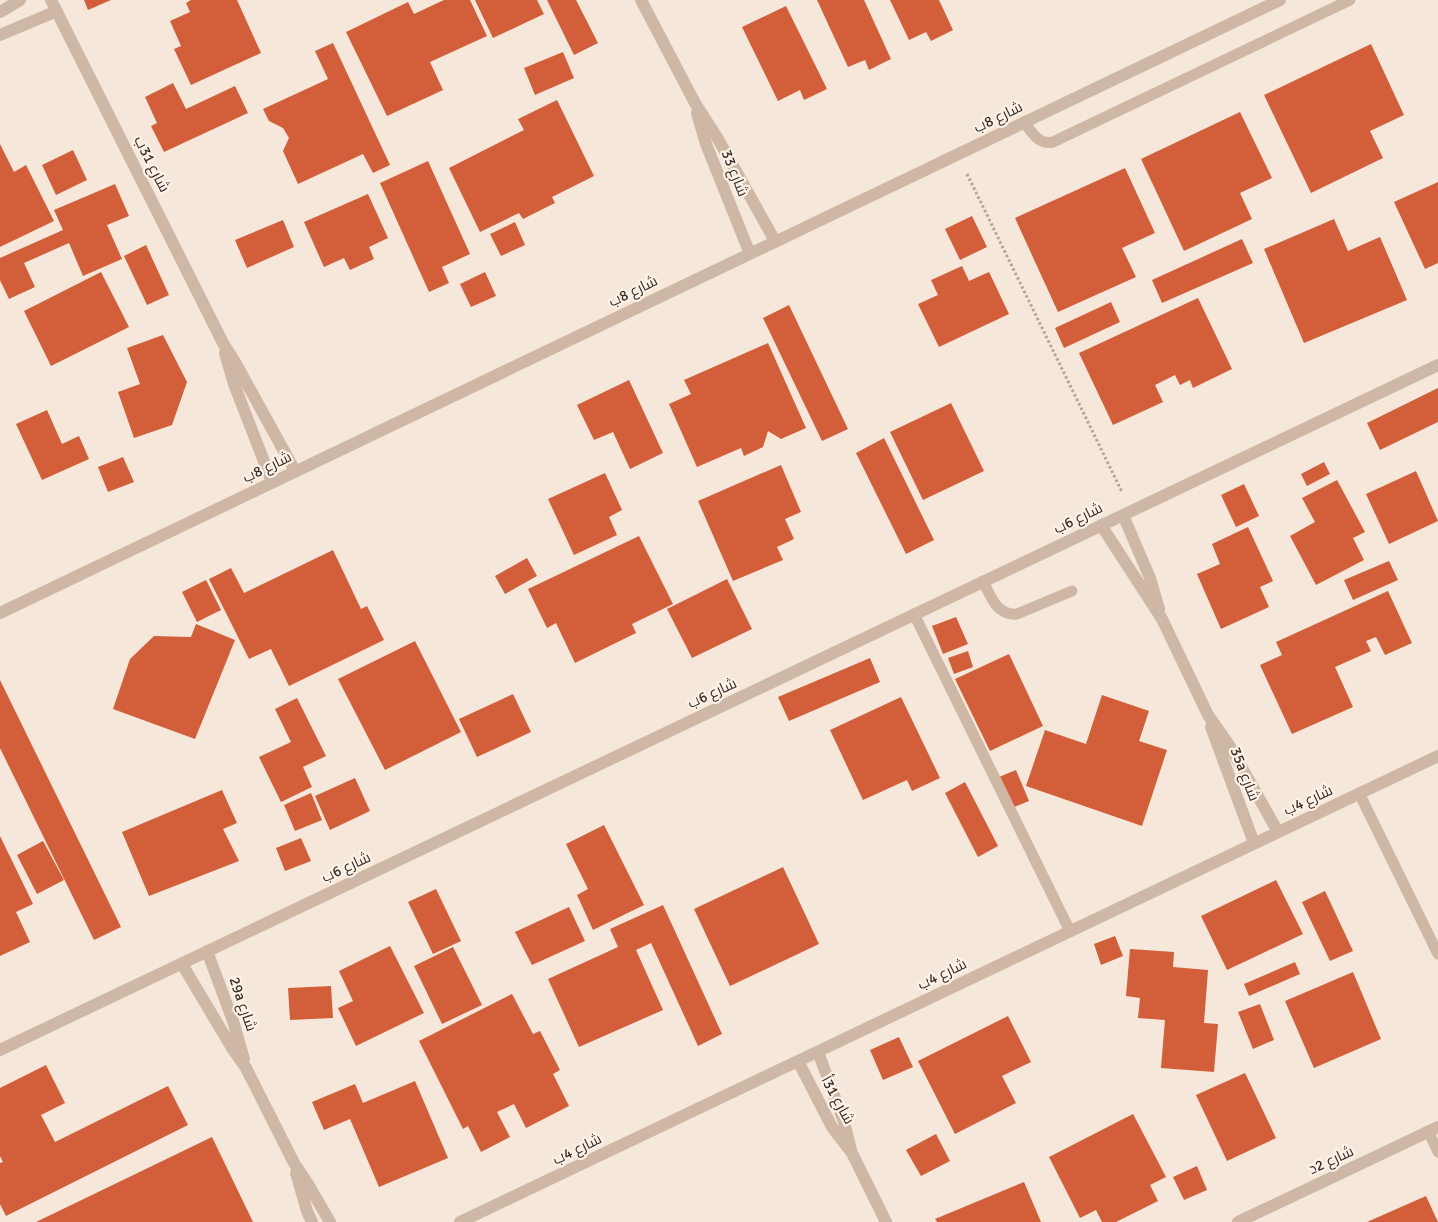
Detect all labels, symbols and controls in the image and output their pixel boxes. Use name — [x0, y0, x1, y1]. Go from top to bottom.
street label: شارع 8ب — [971, 97, 1026, 138]
street label: شارع 31ب — [128, 133, 174, 196]
street label: شارع 33 — [716, 147, 752, 200]
street label: شارع 8ب — [606, 271, 661, 312]
street label: شارع 8ب — [240, 447, 295, 488]
street label: شارع 6ب — [1051, 498, 1106, 539]
street label: شارع 6ب — [684, 674, 740, 714]
street label: 35a شارع — [1225, 745, 1263, 804]
street label: شارع 4ب — [1280, 781, 1336, 821]
street label: شارع 6ب — [318, 848, 374, 888]
street label: شارع 4ب — [915, 954, 970, 995]
street label: 29a شارع — [223, 975, 261, 1034]
street label: شارع 31أ — [816, 1072, 859, 1128]
street label: شارع 4ب — [550, 1129, 605, 1170]
street label: شارع 2د — [1306, 1142, 1357, 1180]

